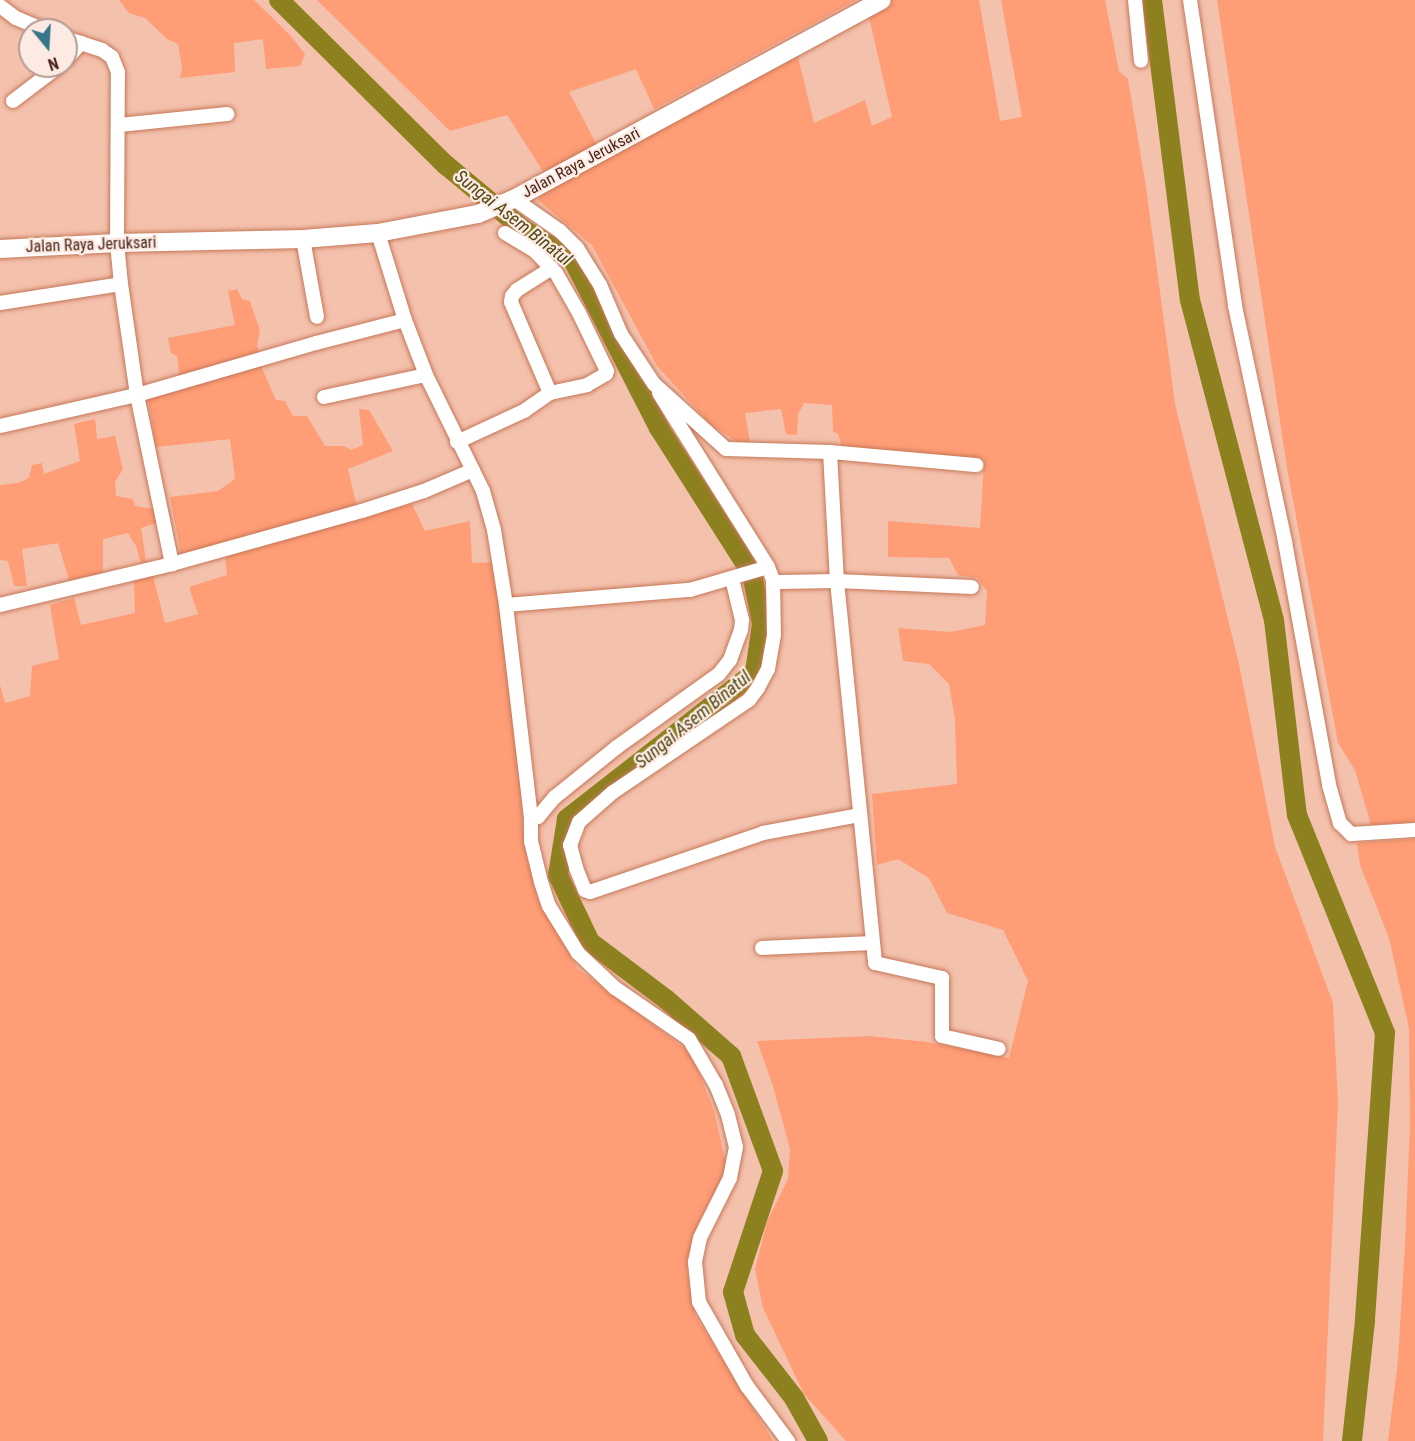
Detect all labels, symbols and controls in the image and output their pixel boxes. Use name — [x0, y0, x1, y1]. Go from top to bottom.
north arrow — [18, 18, 78, 78]
text: N — [46, 53, 61, 74]
street label: Jalan Raya Jeruksari — [519, 124, 643, 202]
water label: Sungai Asem Binatul — [450, 166, 576, 270]
street label: Jalan Raya Jeruksari — [25, 233, 157, 257]
water label: Sungai Asem Binatul — [631, 667, 755, 773]

